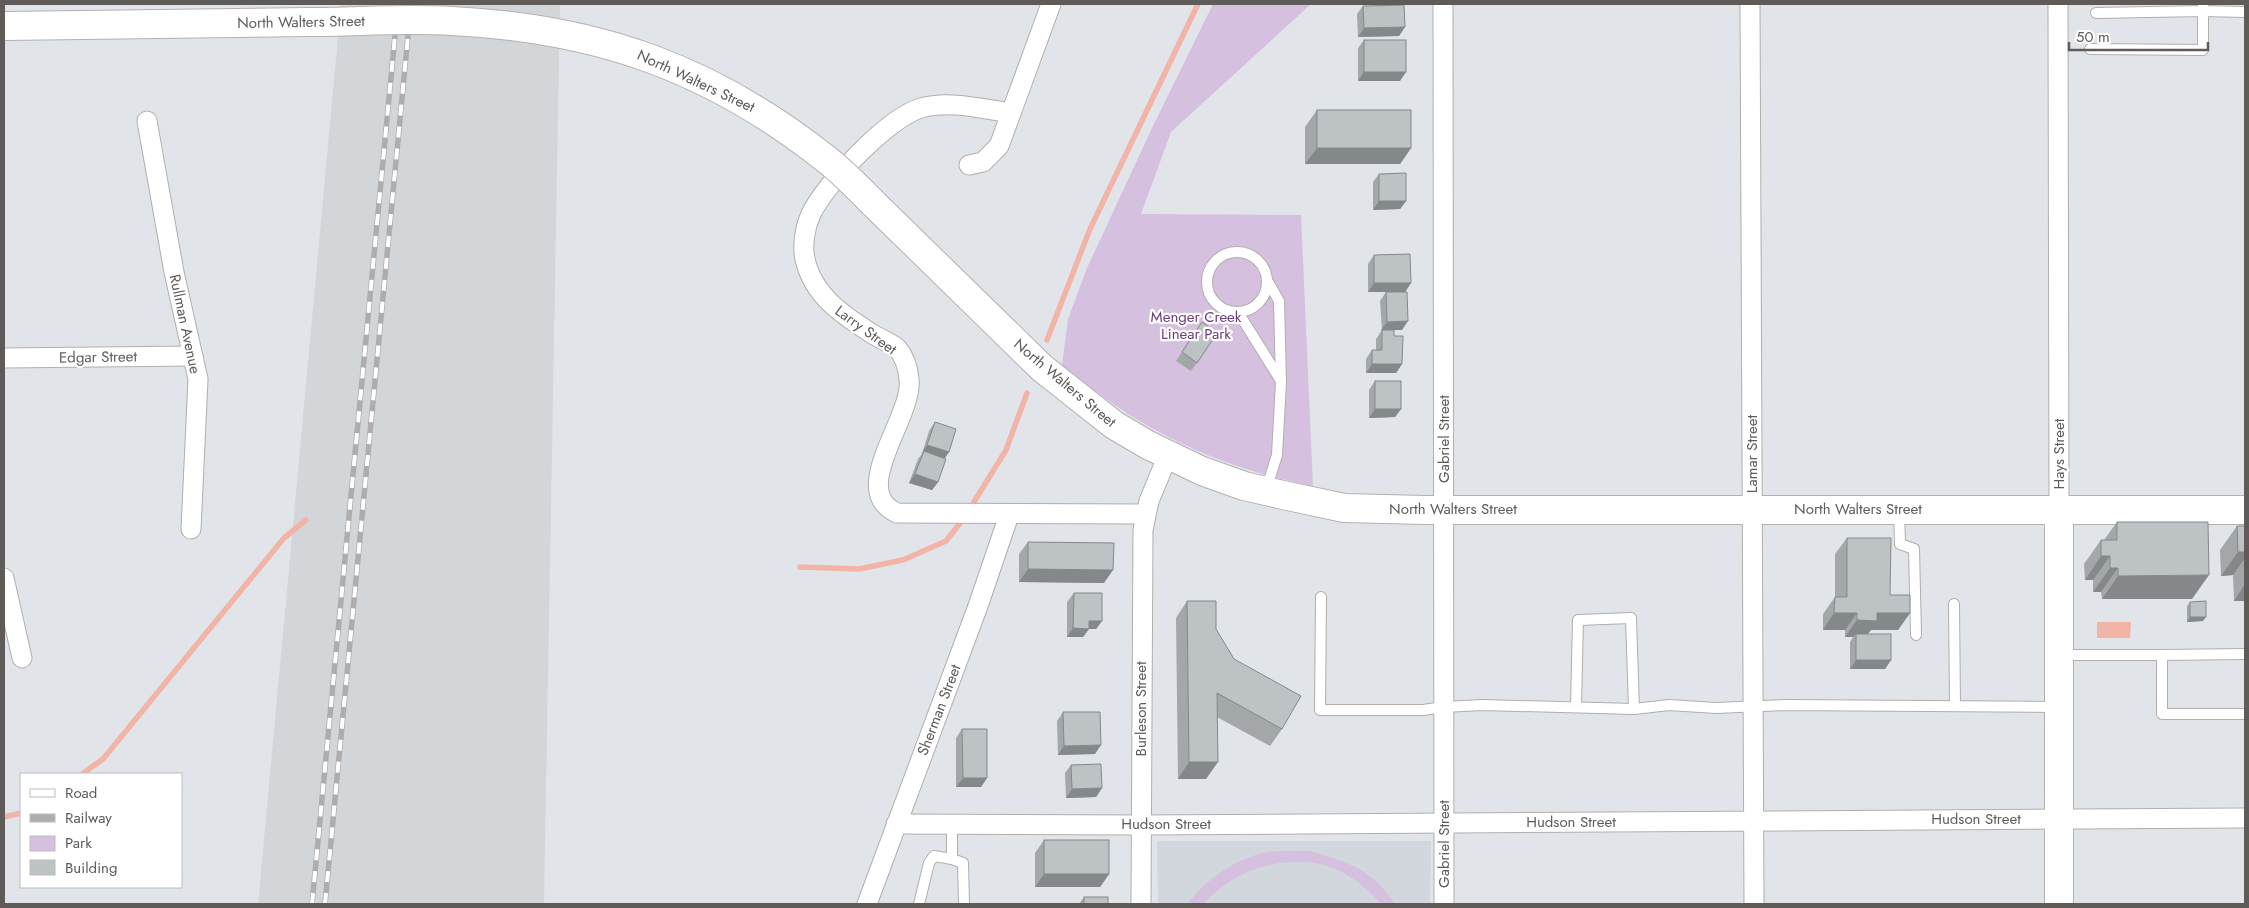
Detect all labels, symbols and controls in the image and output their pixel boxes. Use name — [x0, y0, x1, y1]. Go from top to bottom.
street label: North Walters Street — [237, 10, 365, 34]
scale bar — [2069, 20, 2208, 52]
text: 50 m — [2076, 26, 2110, 48]
street label: North Walters Street — [633, 44, 759, 118]
street label: Rullman Avenue — [164, 272, 206, 376]
street label: Larry Street — [831, 300, 902, 360]
park label: Menger Creek Linear Park — [1151, 306, 1242, 345]
street label: North Walters Street — [1009, 334, 1121, 433]
street label: Edgar Street — [59, 345, 138, 369]
street label: Gabriel Street — [1433, 395, 1455, 483]
street label: Lamar Street — [1741, 414, 1763, 493]
street label: Hays Street — [2048, 418, 2070, 489]
street label: North Walters Street — [1389, 498, 1517, 520]
street label: North Walters Street — [1794, 498, 1922, 520]
street label: Sherman Street — [912, 661, 967, 759]
street label: Burleson Street — [1130, 661, 1152, 756]
legend — [20, 773, 182, 888]
text: Road — [65, 782, 97, 804]
street label: Gabriel Street — [1433, 800, 1455, 888]
text: Railway — [65, 807, 112, 829]
street label: Hudson Street — [1931, 808, 2021, 830]
street label: Hudson Street — [1526, 811, 1616, 833]
street label: Hudson Street — [1121, 813, 1211, 835]
text: Park — [65, 832, 92, 854]
text: Building — [65, 857, 117, 879]

